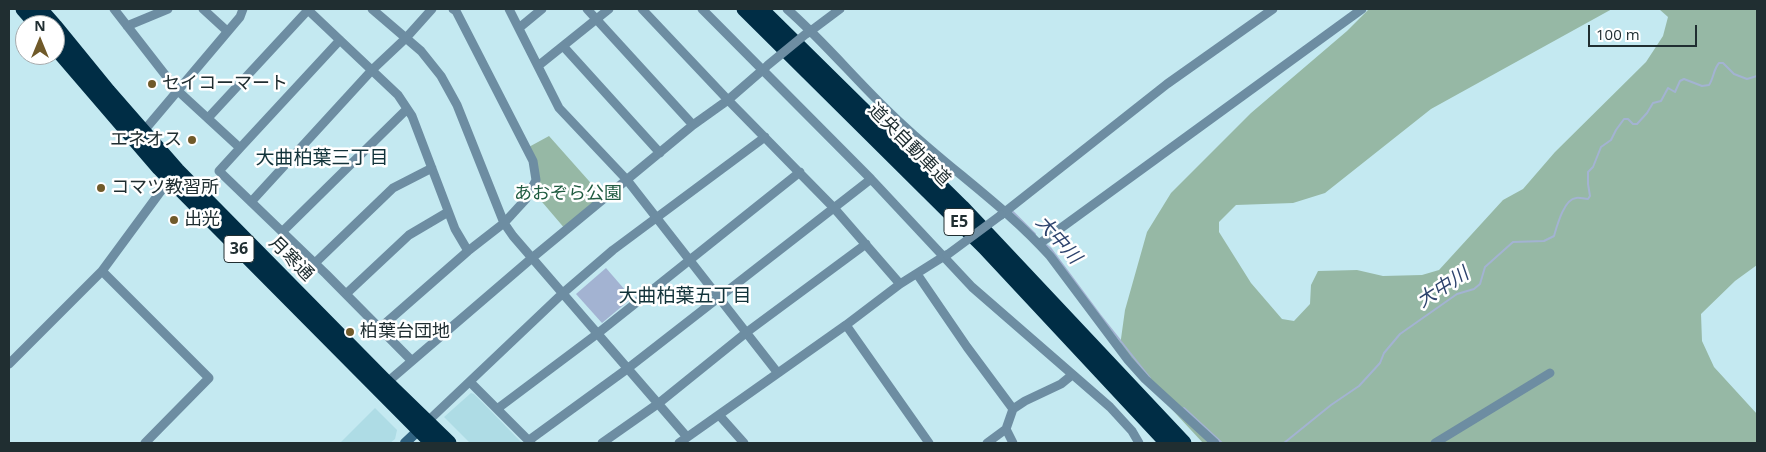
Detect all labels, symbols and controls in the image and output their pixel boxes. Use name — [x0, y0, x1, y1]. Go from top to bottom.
north arrow — [15, 15, 65, 65]
scale bar — [1591, 15, 1700, 47]
text: N — [34, 16, 46, 35]
text: 100 m — [1596, 24, 1640, 44]
place label: セイコーマート — [162, 73, 288, 95]
marker: セイコーマート — [146, 78, 158, 90]
street label: 道央自動車道 — [863, 99, 955, 191]
place label: エネオス — [110, 129, 182, 151]
marker: エネオス — [186, 134, 198, 146]
district label: 大曲柏葉三丁目 — [256, 148, 388, 170]
place label: コマツ教習所 — [111, 177, 219, 199]
marker: コマツ教習所 — [95, 182, 107, 194]
park label: あおぞら公園 — [514, 183, 622, 205]
road number: E5 — [944, 208, 974, 236]
place label: 出光 — [184, 209, 220, 231]
water label: 大中川 — [1030, 211, 1086, 269]
marker: 出光 — [168, 214, 180, 226]
street label: 月寒通 — [264, 232, 318, 286]
road number: 36 — [224, 235, 254, 262]
water label: 大中川 — [1413, 263, 1473, 313]
district label: 大曲柏葉五丁目 — [619, 286, 751, 308]
place label: 柏葉台団地 — [360, 321, 450, 343]
marker: 柏葉台団地 — [344, 326, 356, 338]

